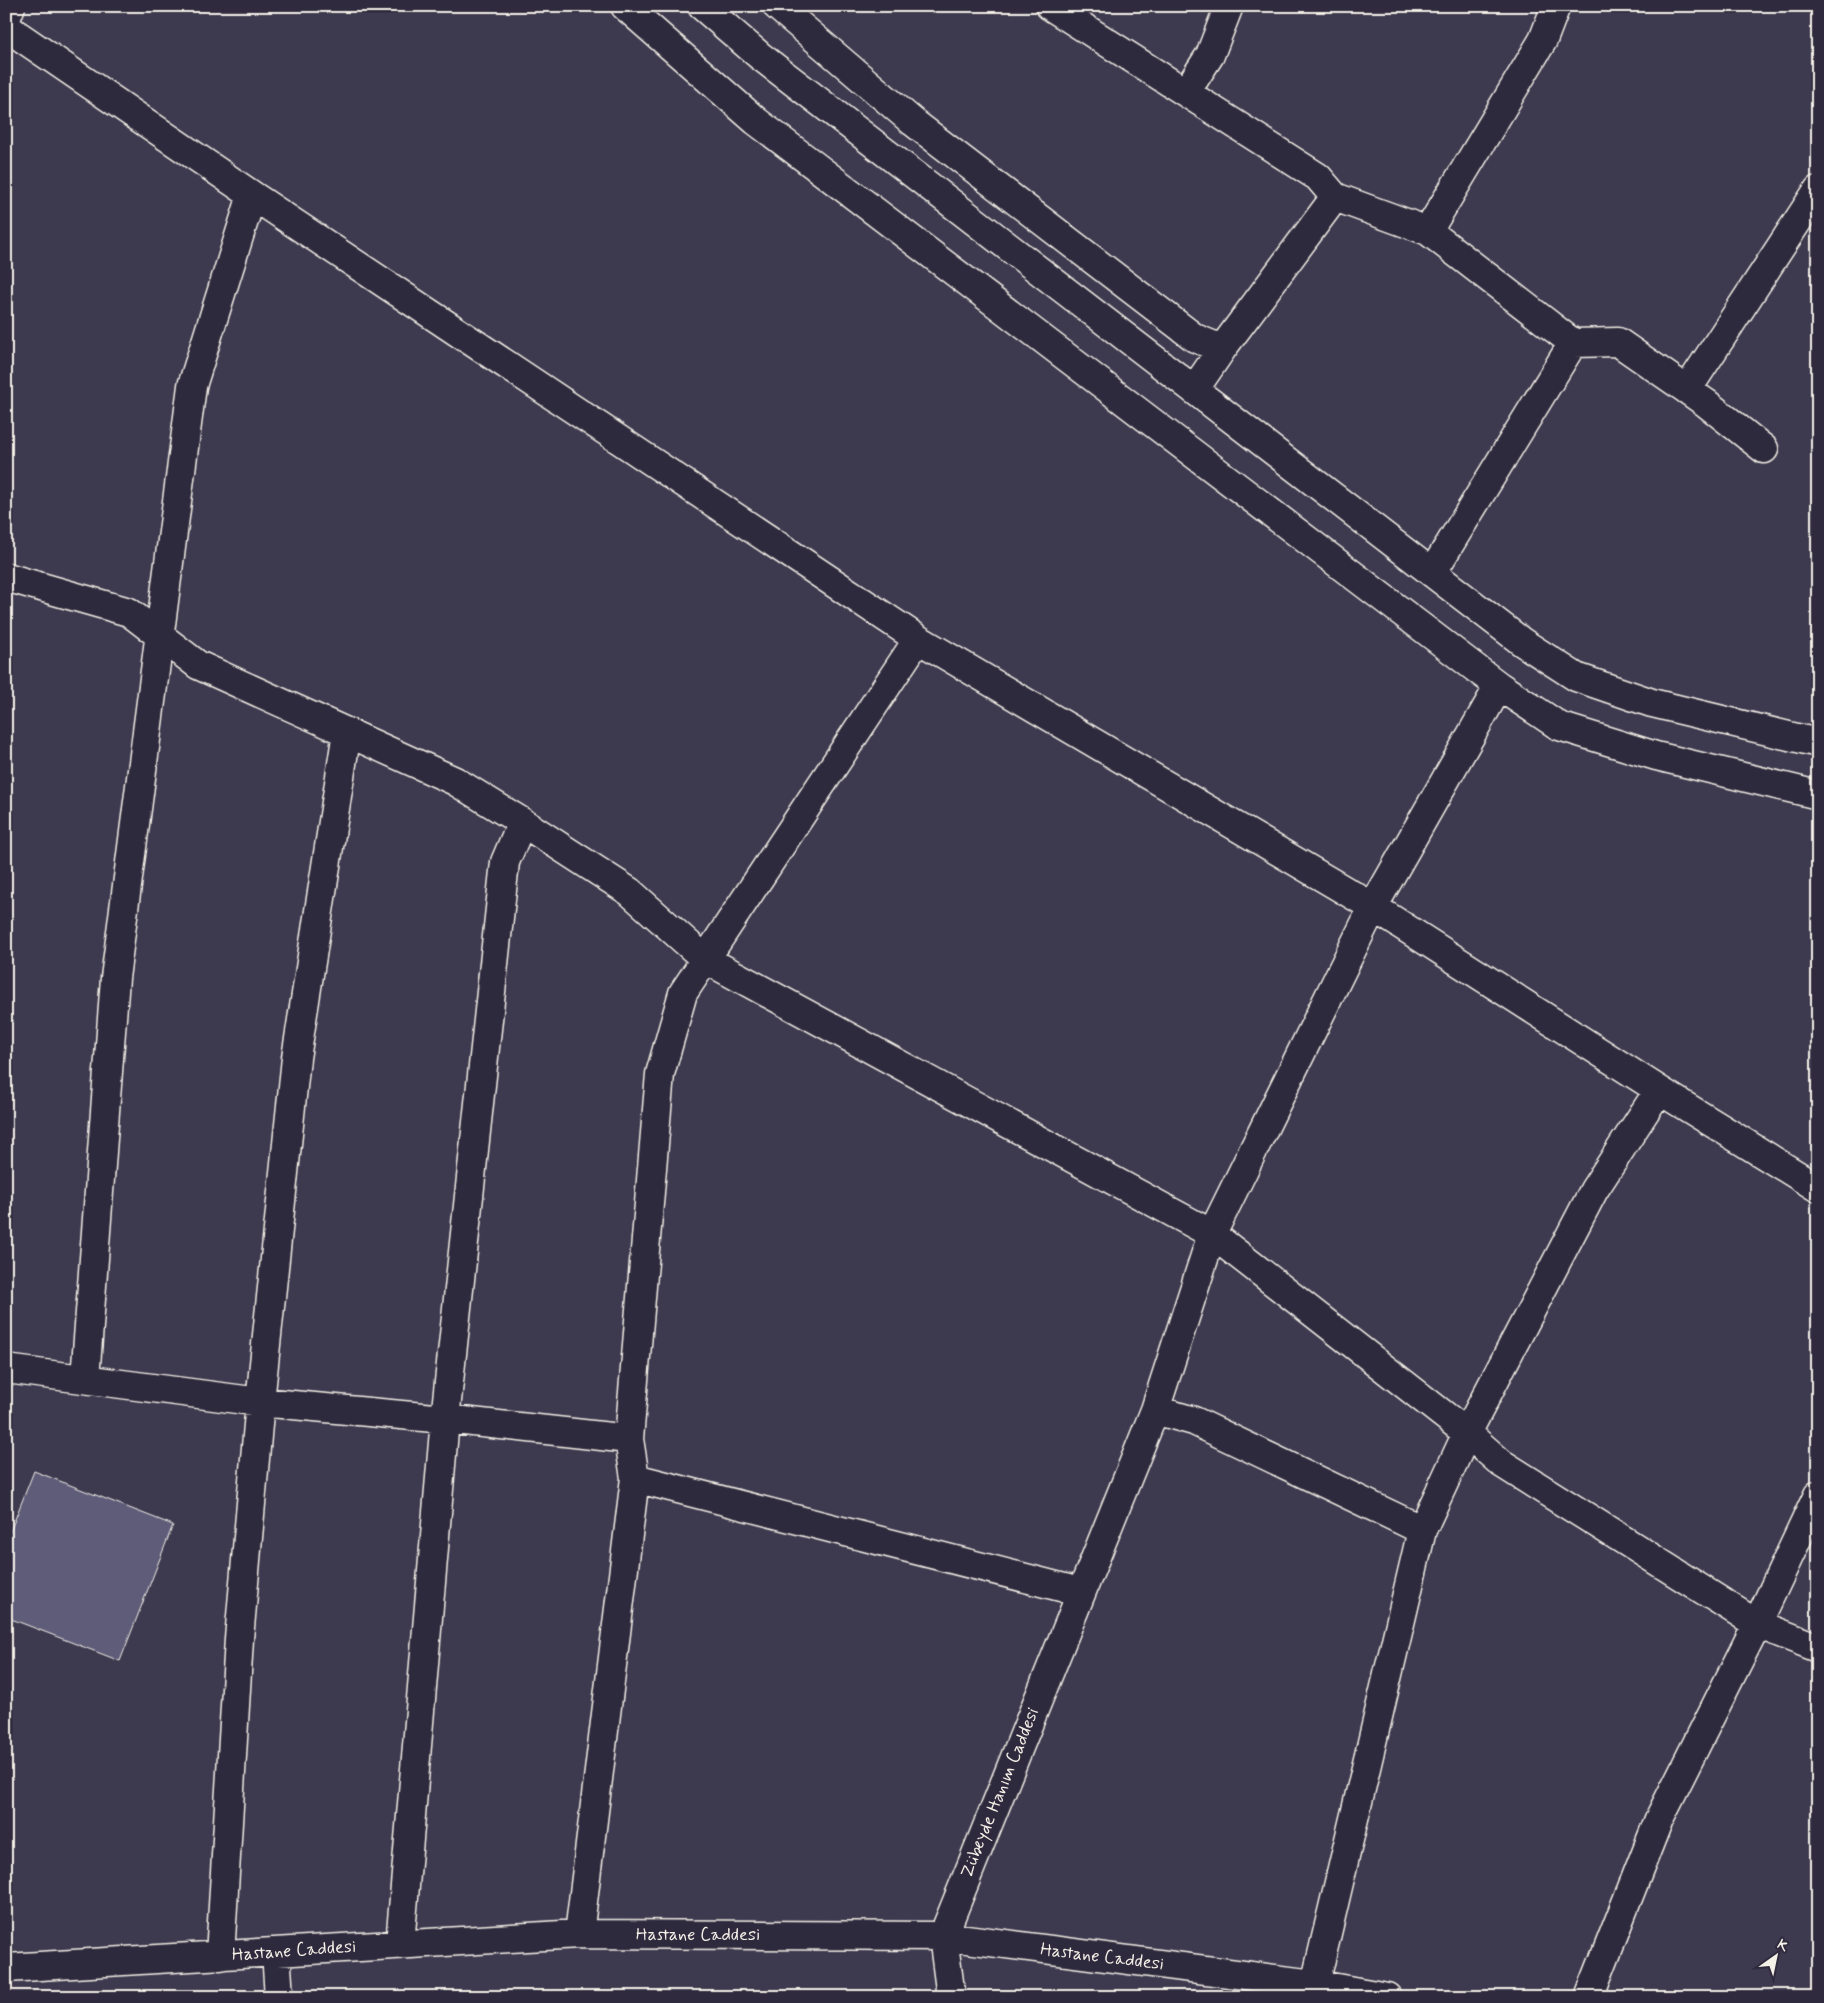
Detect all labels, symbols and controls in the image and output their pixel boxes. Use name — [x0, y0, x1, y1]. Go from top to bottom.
street label: Zübeyde Hanım Caddesi — [955, 1704, 1045, 1882]
street label: Hastane Caddesi — [636, 1923, 760, 1947]
north arrow — [1752, 1930, 1802, 1980]
street label: Hastane Caddesi — [231, 1935, 357, 1967]
text: K — [1773, 1936, 1793, 1957]
street label: Hastane Caddesi — [1039, 1938, 1165, 1976]

